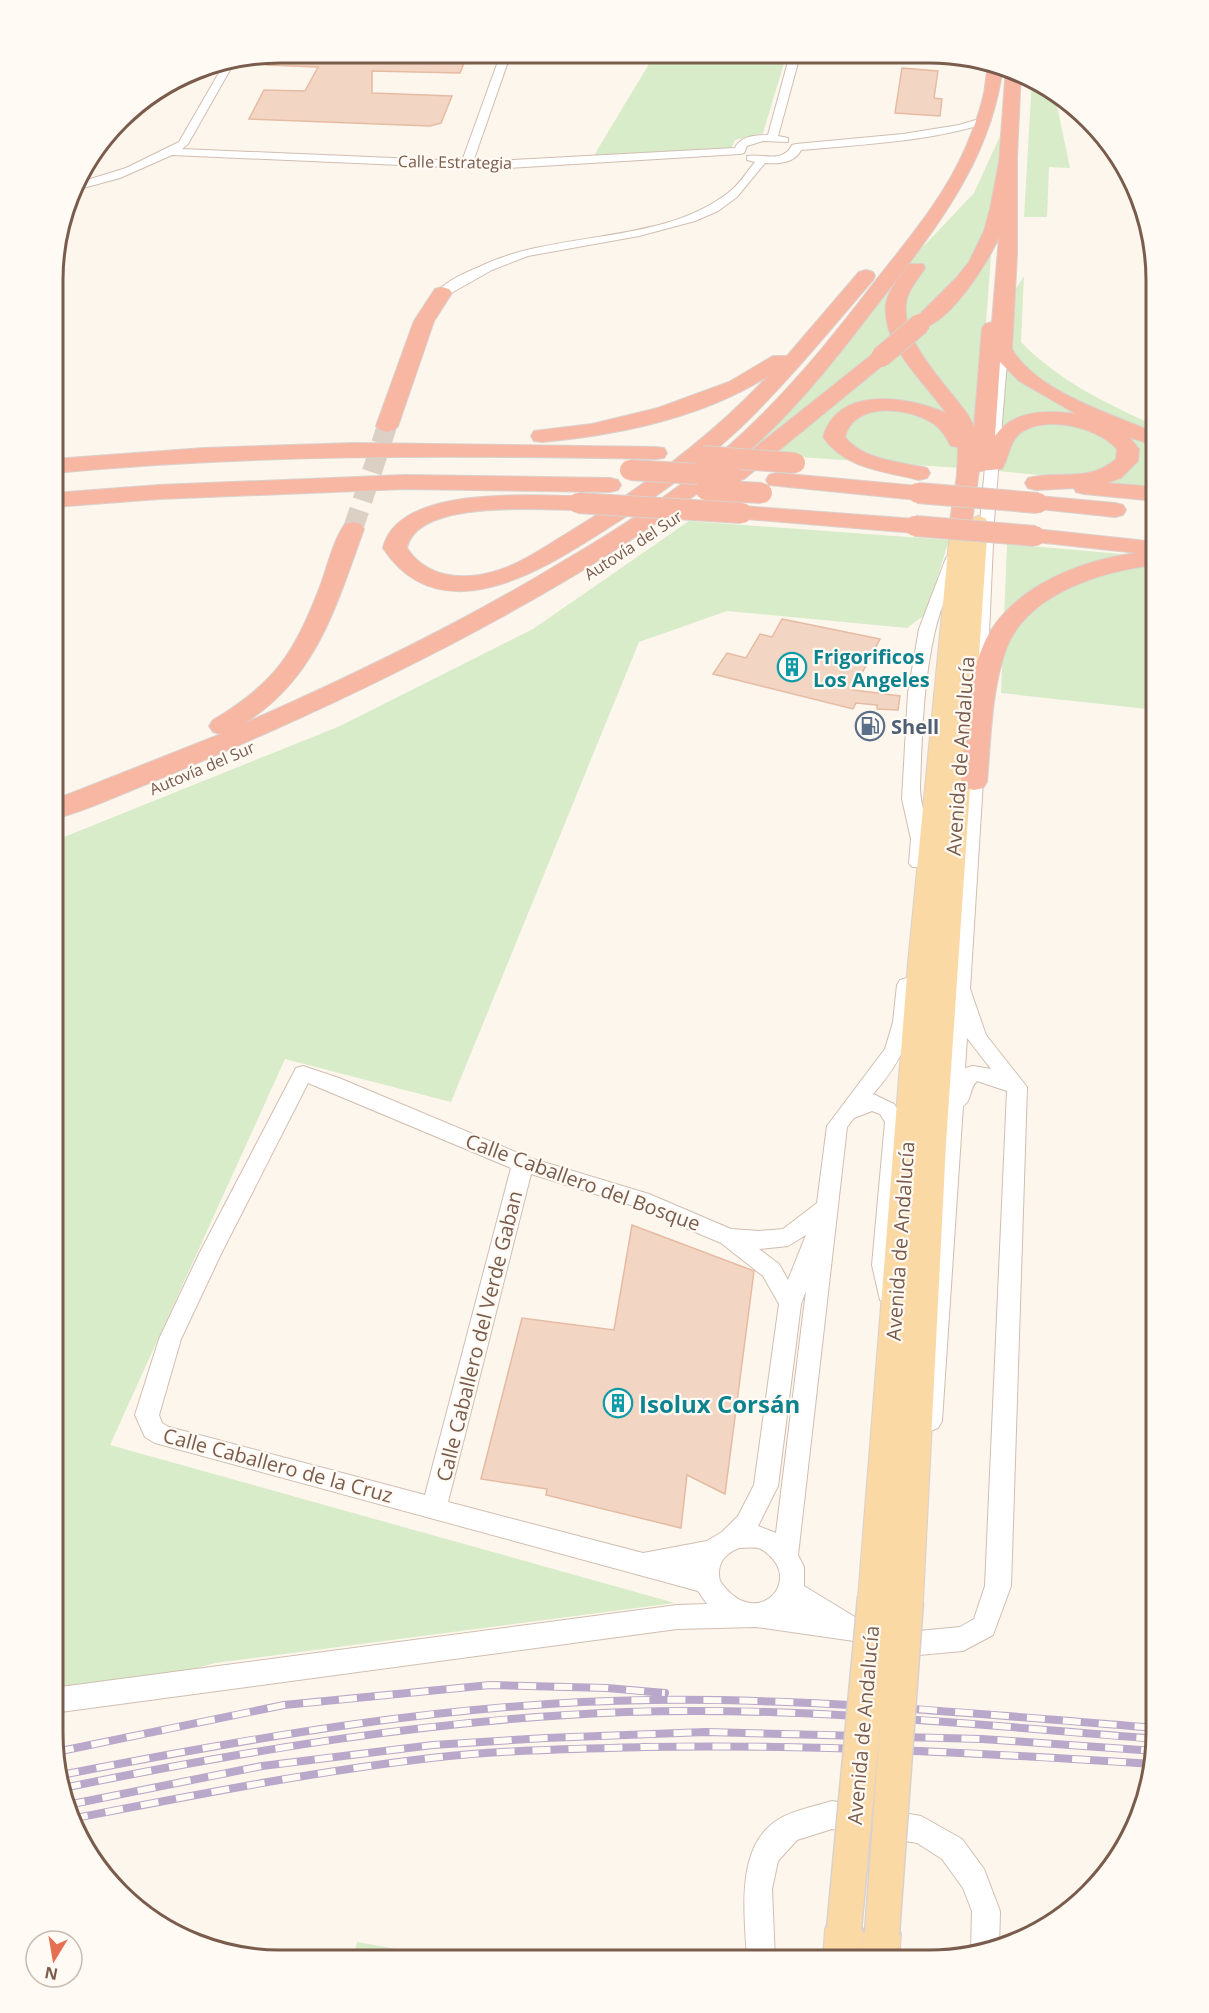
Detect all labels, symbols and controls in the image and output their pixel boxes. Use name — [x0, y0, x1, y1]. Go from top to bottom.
street label: Calle Estrategia — [398, 150, 512, 174]
street label: Autovía del Sur — [580, 505, 687, 585]
place label: Frigorificos Los Angeles — [813, 643, 930, 693]
building icon: Frigorificos Los Angeles — [776, 651, 808, 683]
street label: Avenida de Andalucía — [940, 655, 980, 857]
fuel station icon: Shell — [854, 710, 886, 742]
place label: Shell — [891, 713, 939, 740]
street label: Autovía del Sur — [146, 736, 258, 800]
street label: Calle Caballero del Bosque — [462, 1127, 704, 1237]
street label: Avenida de Andalucía — [880, 1140, 920, 1342]
street label: Calle Caballero del Verde Gaban — [430, 1188, 528, 1484]
building icon: Isolux Corsán — [602, 1387, 634, 1419]
place label: Isolux Corsán — [639, 1387, 800, 1420]
street label: Calle Caballero de la Cruz — [160, 1421, 396, 1509]
street label: Avenida de Andalucía — [841, 1624, 885, 1826]
north arrow — [24, 1929, 84, 1989]
text: N — [43, 1962, 60, 1986]

